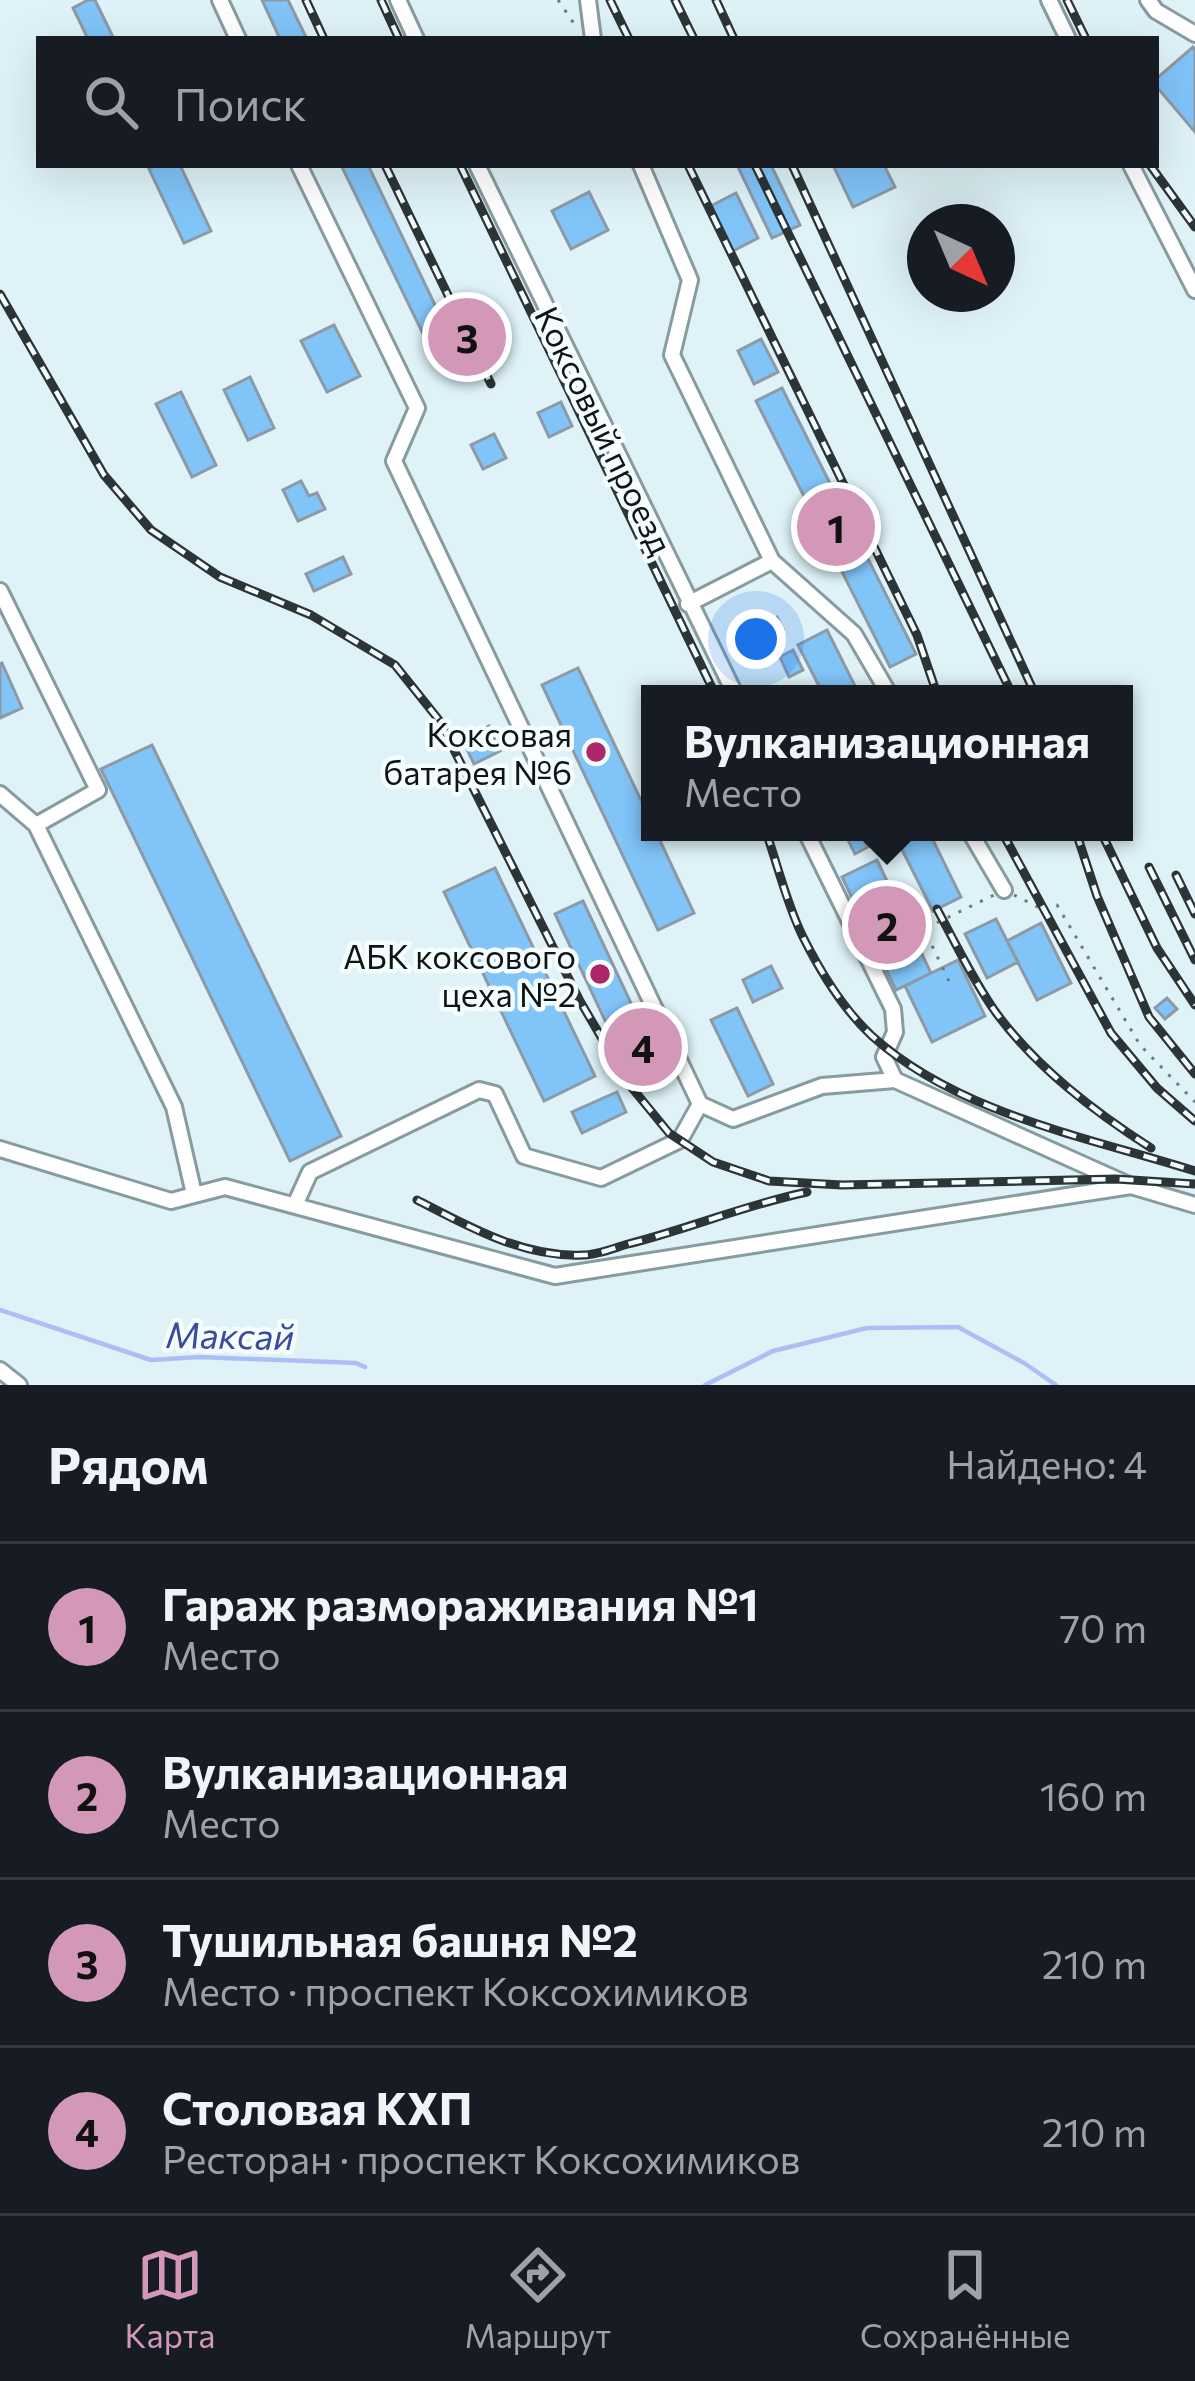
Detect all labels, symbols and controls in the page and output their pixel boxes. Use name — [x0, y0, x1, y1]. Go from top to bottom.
search box — [36, 36, 1159, 168]
icon: search — [78, 69, 144, 135]
text: Поиск — [174, 75, 307, 130]
north arrow — [907, 204, 1015, 312]
pin: 3 — [428, 292, 506, 382]
street label: Коксовый проезд — [527, 299, 683, 561]
pin: 1 — [797, 482, 875, 572]
your location — [726, 609, 786, 669]
popup — [641, 685, 1133, 841]
text: Вулканизационная — [684, 712, 1090, 767]
place label: Коксовая батарея №6 — [383, 713, 572, 792]
marker: Коксовая батарея №6 — [583, 739, 609, 765]
text: Место — [684, 767, 802, 815]
pin: 2 — [848, 880, 926, 970]
place label: АБК коксового цеха №2 — [343, 935, 576, 1014]
marker: АБК коксового цеха №2 — [587, 961, 613, 987]
pin: 4 — [604, 1002, 682, 1092]
water label: Максай — [165, 1311, 295, 1357]
text: Рядом — [48, 1432, 209, 1495]
text: Найдено: 4 — [946, 1439, 1147, 1487]
text: Гараж размораживания №1 — [162, 1575, 759, 1630]
text: 1 — [78, 1603, 96, 1651]
text: 70 m — [1060, 1603, 1147, 1651]
text: Место — [162, 1630, 280, 1678]
text: Вулканизационная — [162, 1743, 568, 1798]
text: 2 — [76, 1771, 98, 1819]
text: 160 m — [1040, 1771, 1147, 1819]
text: Место — [162, 1798, 280, 1846]
text: Тушильная башня №2 — [162, 1911, 638, 1966]
text: 3 — [76, 1939, 98, 1987]
text: 210 m — [1042, 1939, 1147, 1987]
text: Место · проспект Коксохимиков — [162, 1966, 749, 2014]
text: Столовая КХП — [162, 2079, 472, 2134]
text: 4 — [75, 2107, 99, 2155]
text: 210 m — [1042, 2107, 1147, 2155]
text: Ресторан · проспект Коксохимиков — [162, 2134, 800, 2182]
tab: Карта — [124, 2242, 215, 2355]
tab: Маршрут — [464, 2242, 611, 2355]
tab: Сохранённые — [860, 2242, 1071, 2355]

